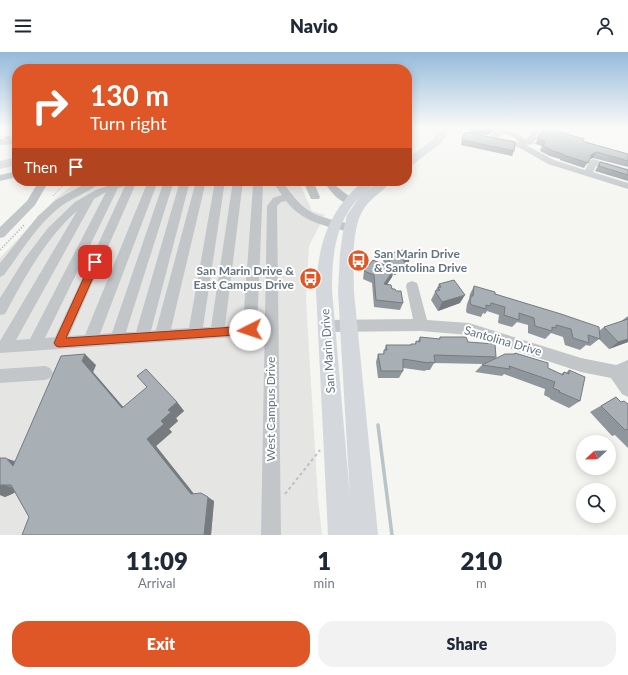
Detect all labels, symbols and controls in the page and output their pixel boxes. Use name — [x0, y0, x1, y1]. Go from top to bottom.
icon: menu — [12, 15, 34, 37]
text: Navio — [290, 15, 338, 37]
icon: person — [594, 15, 616, 37]
text: 130 m — [90, 78, 169, 112]
icon: right — [24, 80, 76, 132]
text: Turn right — [90, 112, 167, 134]
icon: arrive — [65, 156, 87, 178]
text: Then — [24, 158, 57, 176]
pin — [78, 245, 112, 279]
place label: San Marin Drive & Santolina Drive — [374, 246, 468, 275]
bus stop icon: San Marin Drive & Santolina Drive — [346, 248, 372, 274]
icon: arrive — [84, 251, 106, 273]
place label: San Marin Drive & East Campus Drive — [193, 263, 295, 292]
bus stop icon: San Marin Drive & East Campus Drive — [297, 265, 323, 291]
street label: San Marin Drive — [317, 308, 338, 394]
position arrow — [229, 309, 271, 351]
street label: Santolina Drive — [463, 322, 544, 359]
street label: West Campus Drive — [263, 357, 278, 461]
north arrow — [576, 435, 616, 475]
map controls — [576, 435, 616, 523]
button: search — [576, 483, 616, 523]
text: 11:09 — [126, 546, 188, 575]
text: 1 — [317, 546, 331, 575]
text: 210 — [460, 546, 502, 575]
text: Arrival — [138, 575, 176, 591]
text: min — [314, 575, 335, 591]
text: m — [476, 575, 487, 591]
button: Exit — [12, 621, 310, 667]
button: Share — [318, 621, 616, 667]

